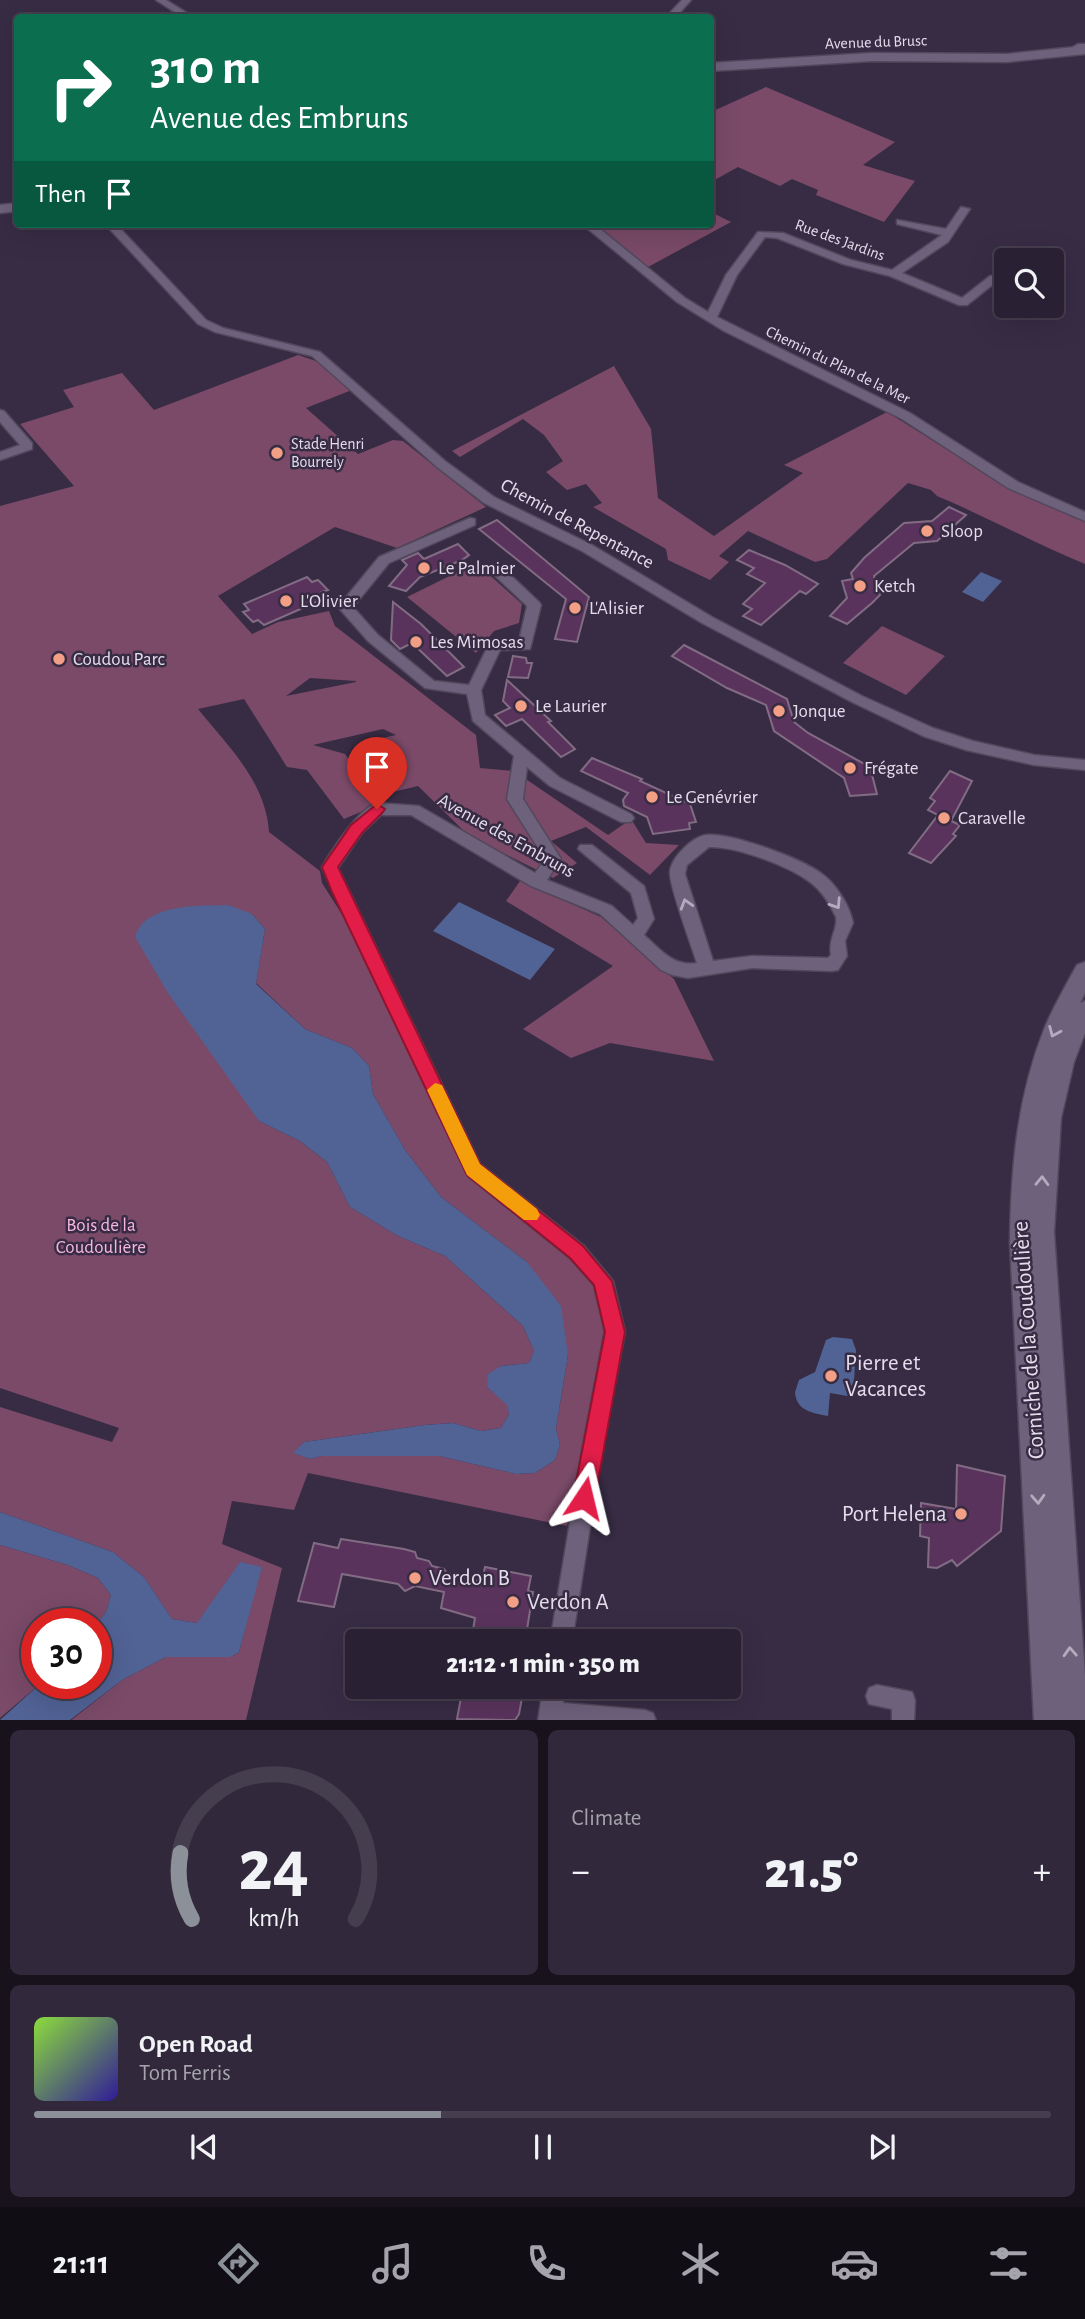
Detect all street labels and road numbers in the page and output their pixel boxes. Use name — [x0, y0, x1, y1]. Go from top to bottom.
street label: Avenue du Brusc — [825, 32, 927, 52]
street label: Rue des Jardins — [793, 216, 887, 264]
street label: Chemin du Plan de la Mer — [763, 323, 913, 407]
street label: Chemin de Repentance — [497, 476, 657, 572]
street label: Avenue des Embruns — [434, 790, 578, 882]
street label: Corniche de la Coudoulière — [1009, 1220, 1049, 1460]

